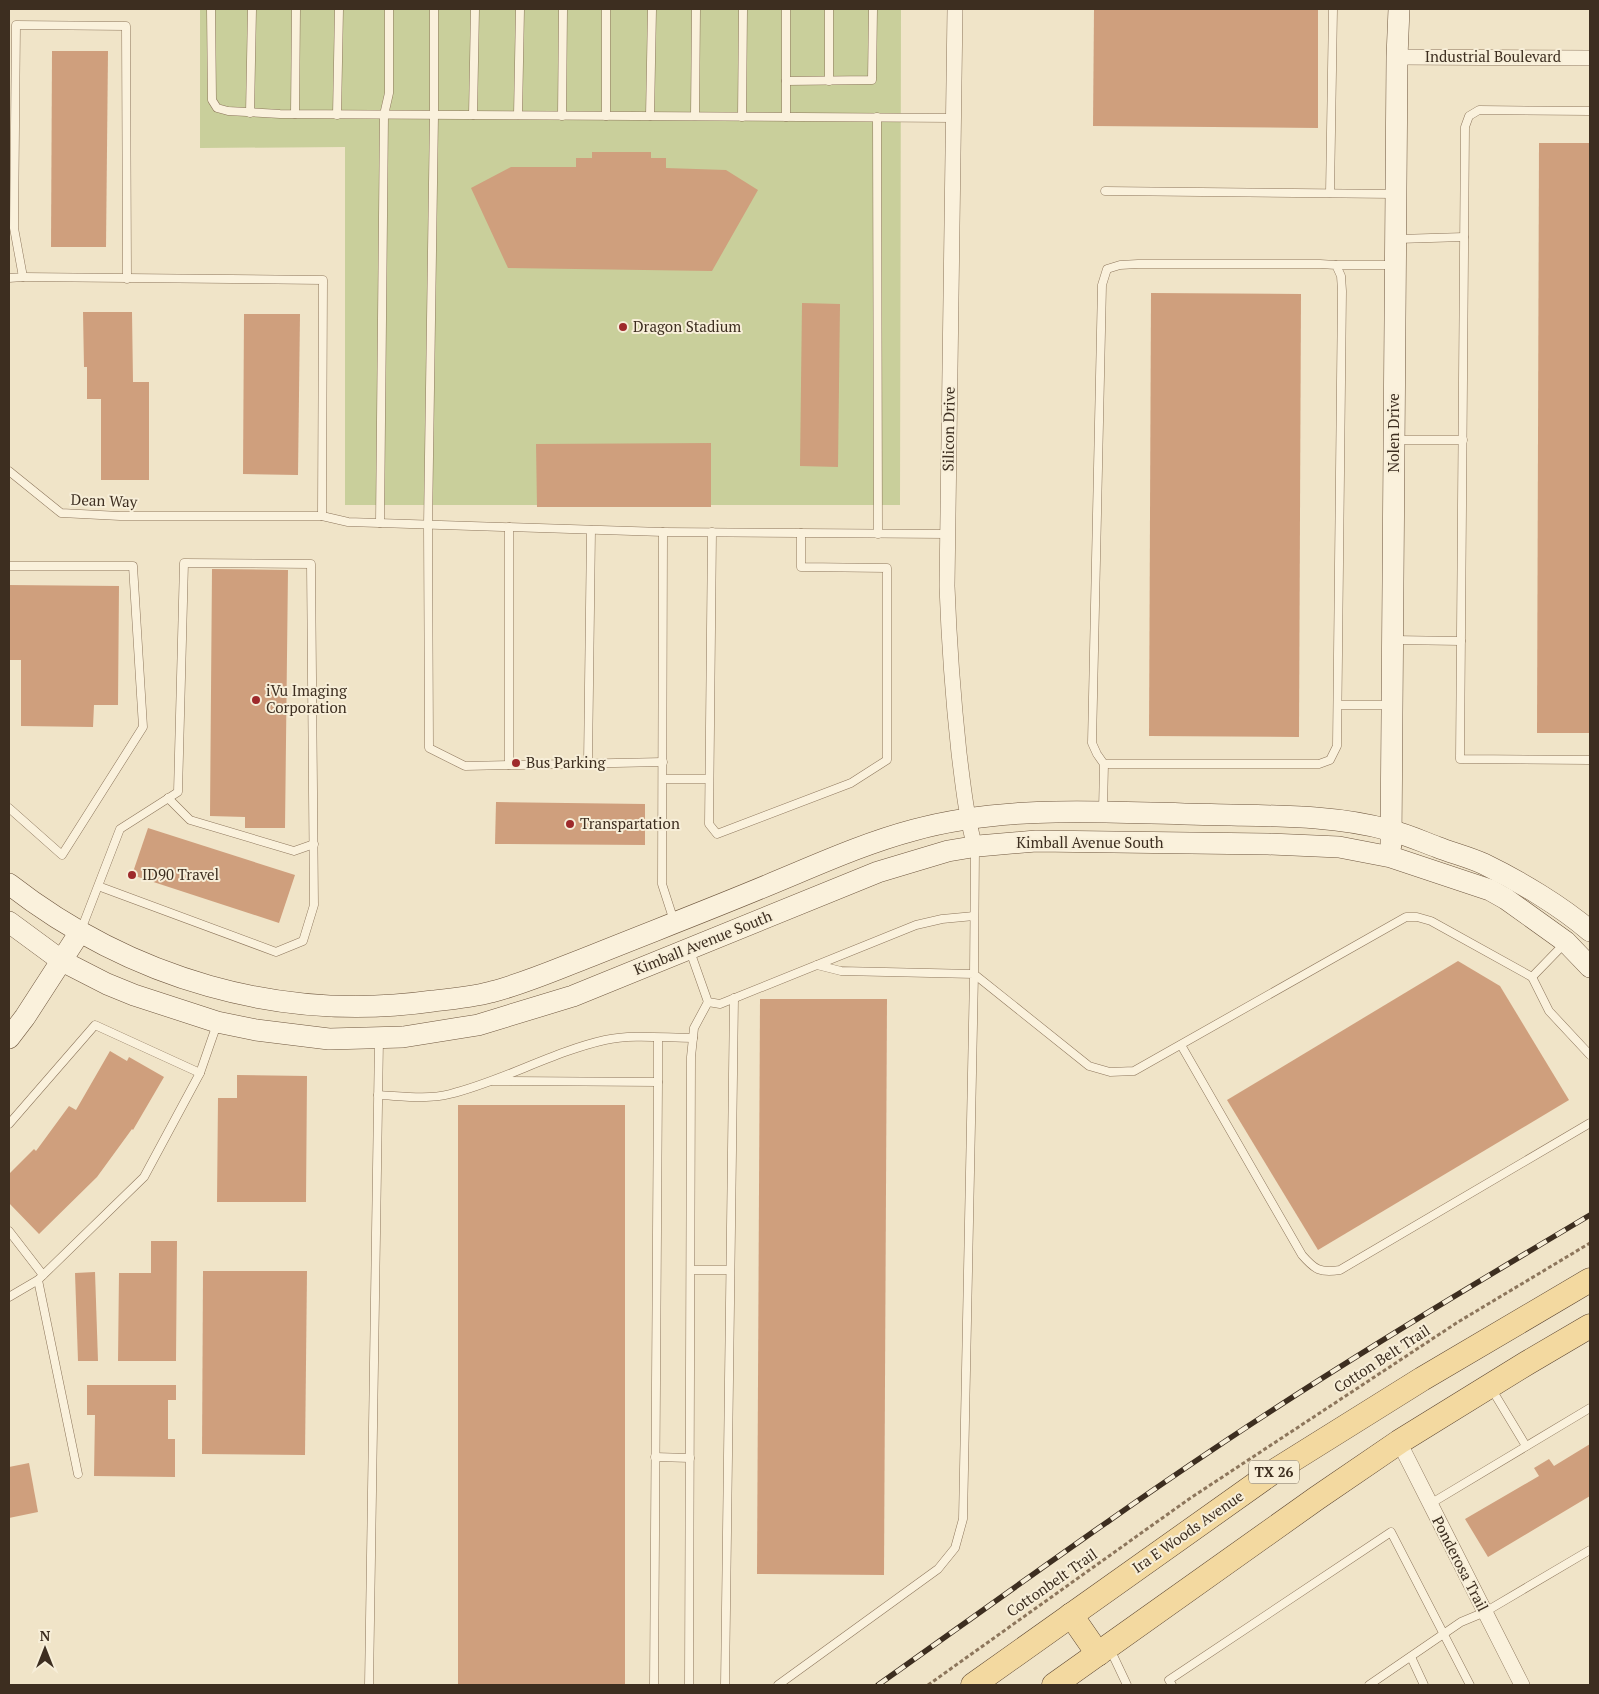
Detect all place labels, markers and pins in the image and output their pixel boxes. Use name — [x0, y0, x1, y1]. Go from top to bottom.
place label: Dragon Stadium — [633, 316, 741, 336]
marker: Dragon Stadium — [617, 321, 629, 333]
place label: iVu Imaging Corporation — [266, 680, 348, 717]
marker: iVu Imaging Corporation — [250, 694, 262, 706]
place label: Bus Parking — [526, 752, 606, 772]
marker: Bus Parking — [510, 757, 522, 769]
place label: Transpartation — [580, 813, 680, 833]
marker: Transpartation — [564, 818, 576, 830]
place label: ID90 Travel — [142, 864, 219, 884]
marker: ID90 Travel — [126, 869, 138, 881]

